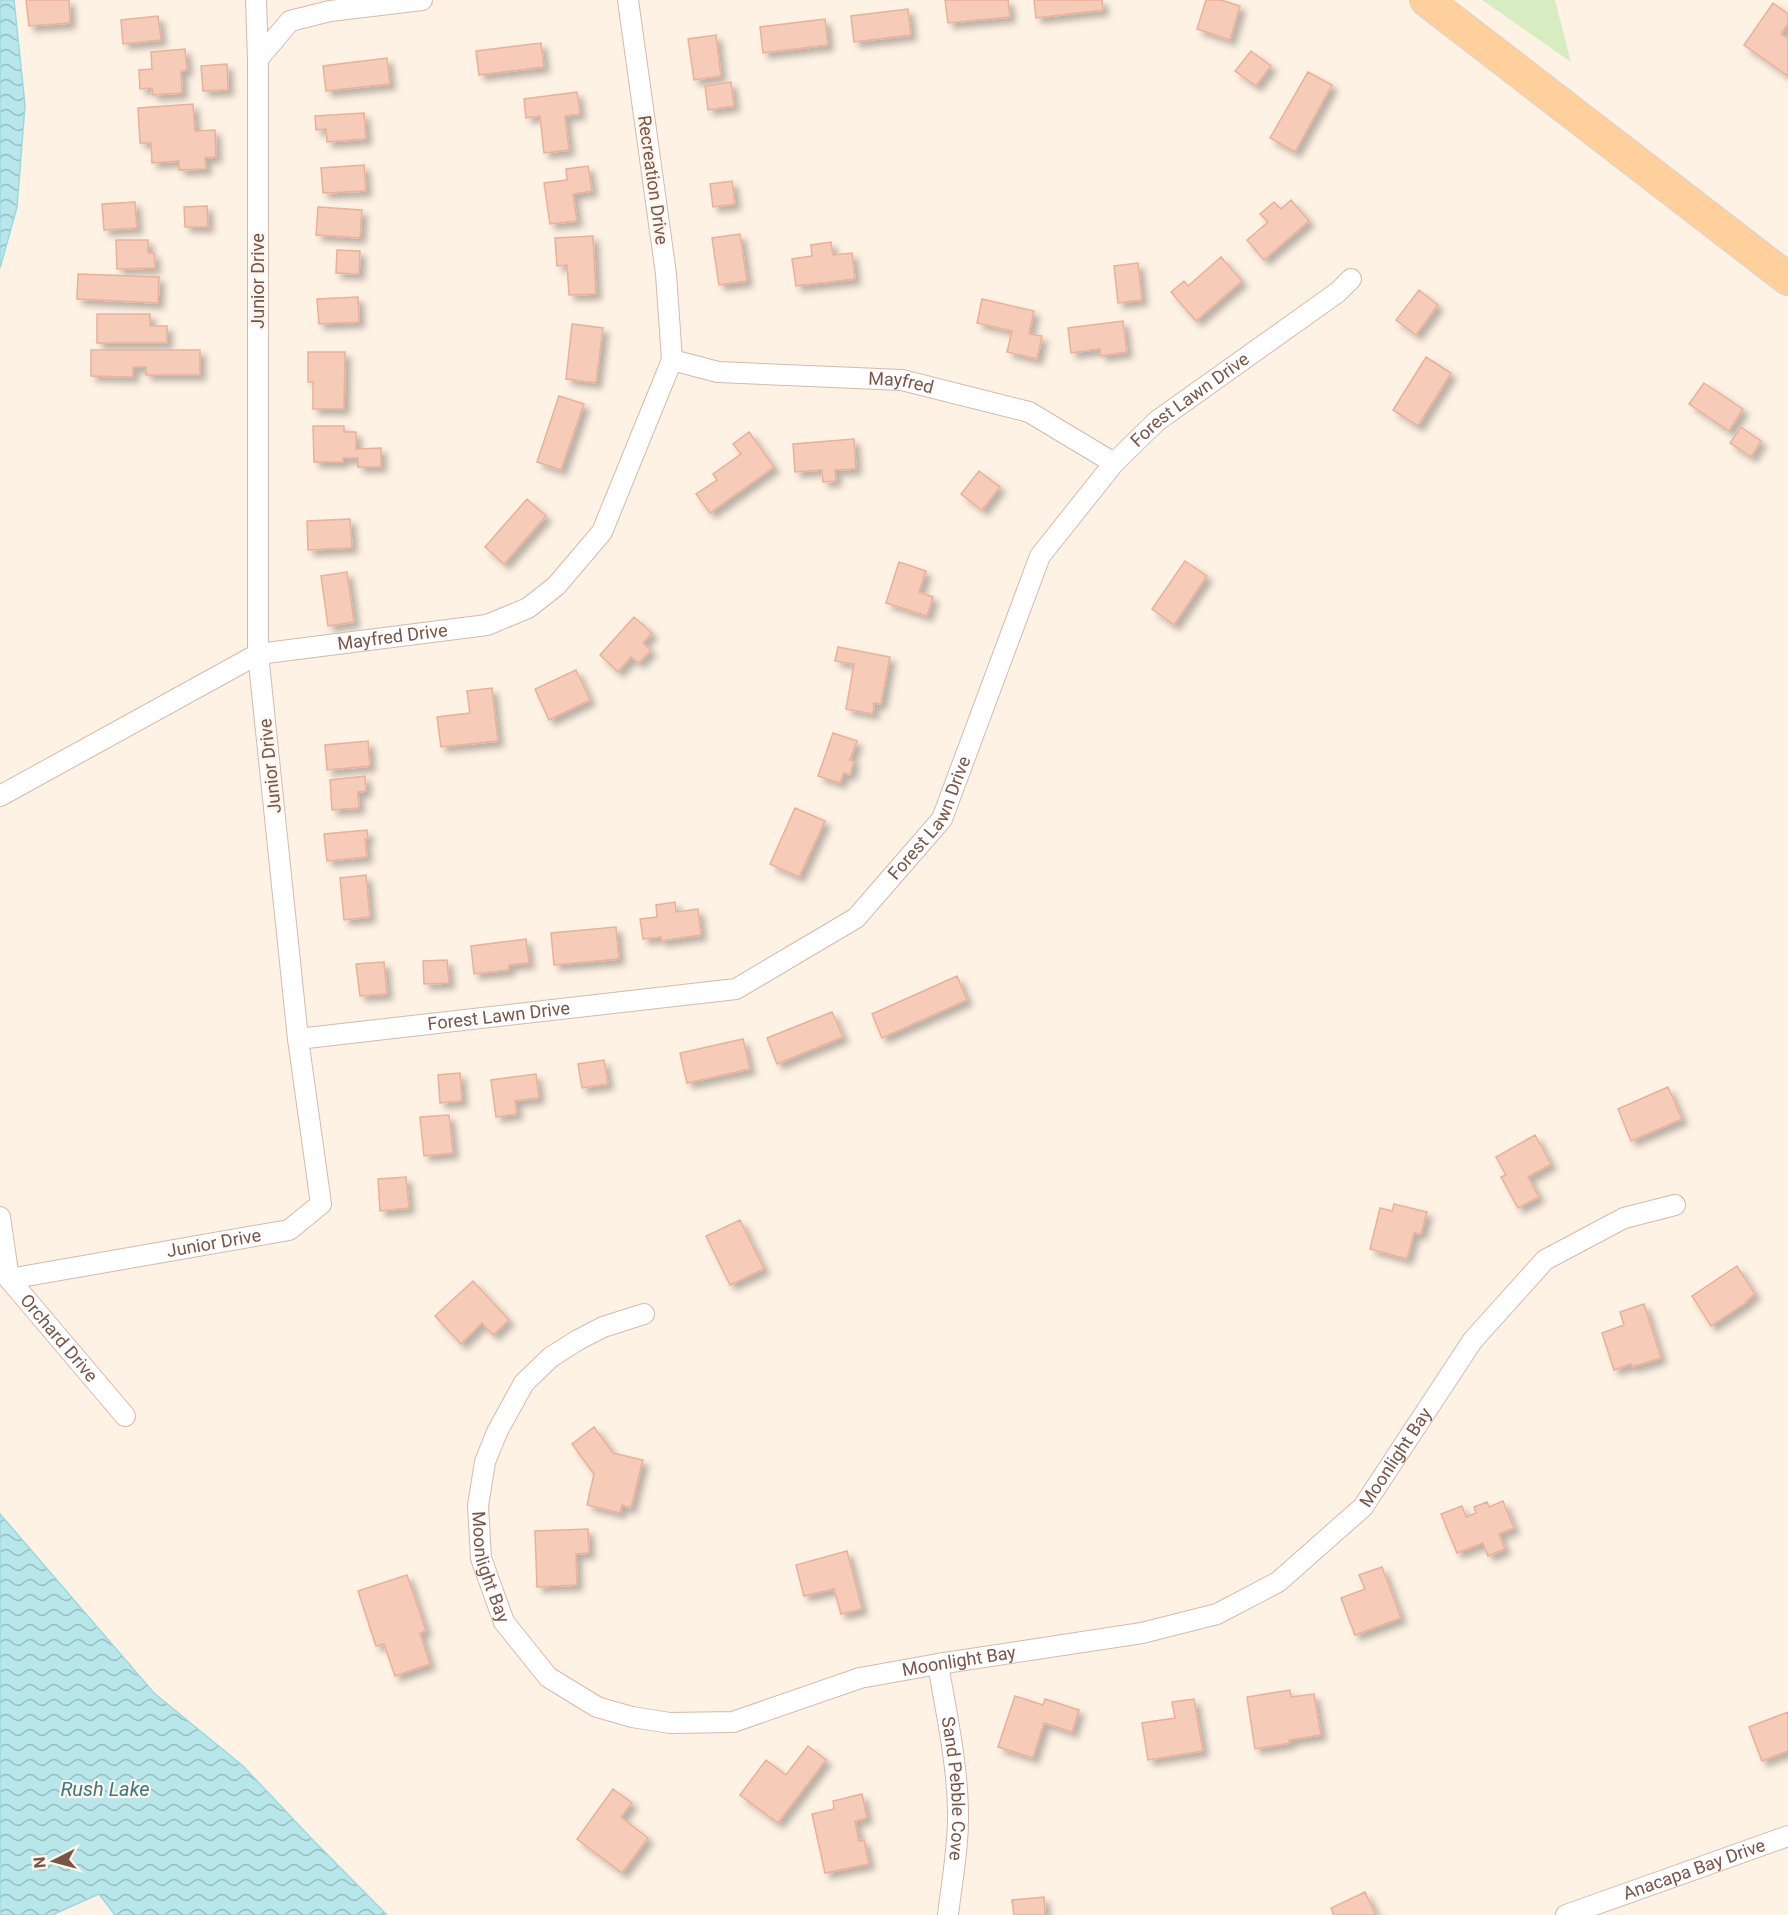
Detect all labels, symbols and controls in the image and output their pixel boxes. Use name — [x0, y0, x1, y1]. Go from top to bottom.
street label: Recreation Drive — [634, 114, 673, 246]
street label: Junior Drive — [247, 233, 268, 329]
street label: Forest Lawn Drive — [1126, 348, 1253, 451]
street label: Mayfred — [868, 368, 936, 398]
street label: Mayfred Drive — [336, 619, 449, 654]
street label: Junior Drive — [254, 717, 285, 815]
street label: Forest Lawn Drive — [883, 753, 974, 884]
street label: Forest Lawn Drive — [426, 997, 571, 1034]
street label: Junior Drive — [165, 1224, 263, 1261]
street label: Orchard Drive — [16, 1290, 102, 1386]
street label: Moonlight Bay — [1355, 1403, 1436, 1511]
street label: Moonlight Bay — [468, 1511, 514, 1626]
street label: Moonlight Bay — [900, 1641, 1018, 1680]
street label: Sand Pebble Cove — [937, 1715, 969, 1862]
water label: Rush Lake — [60, 1777, 150, 1801]
north arrow — [24, 1831, 84, 1891]
street label: Anacapa Bay Drive — [1620, 1834, 1768, 1904]
text: N — [30, 1856, 50, 1869]

